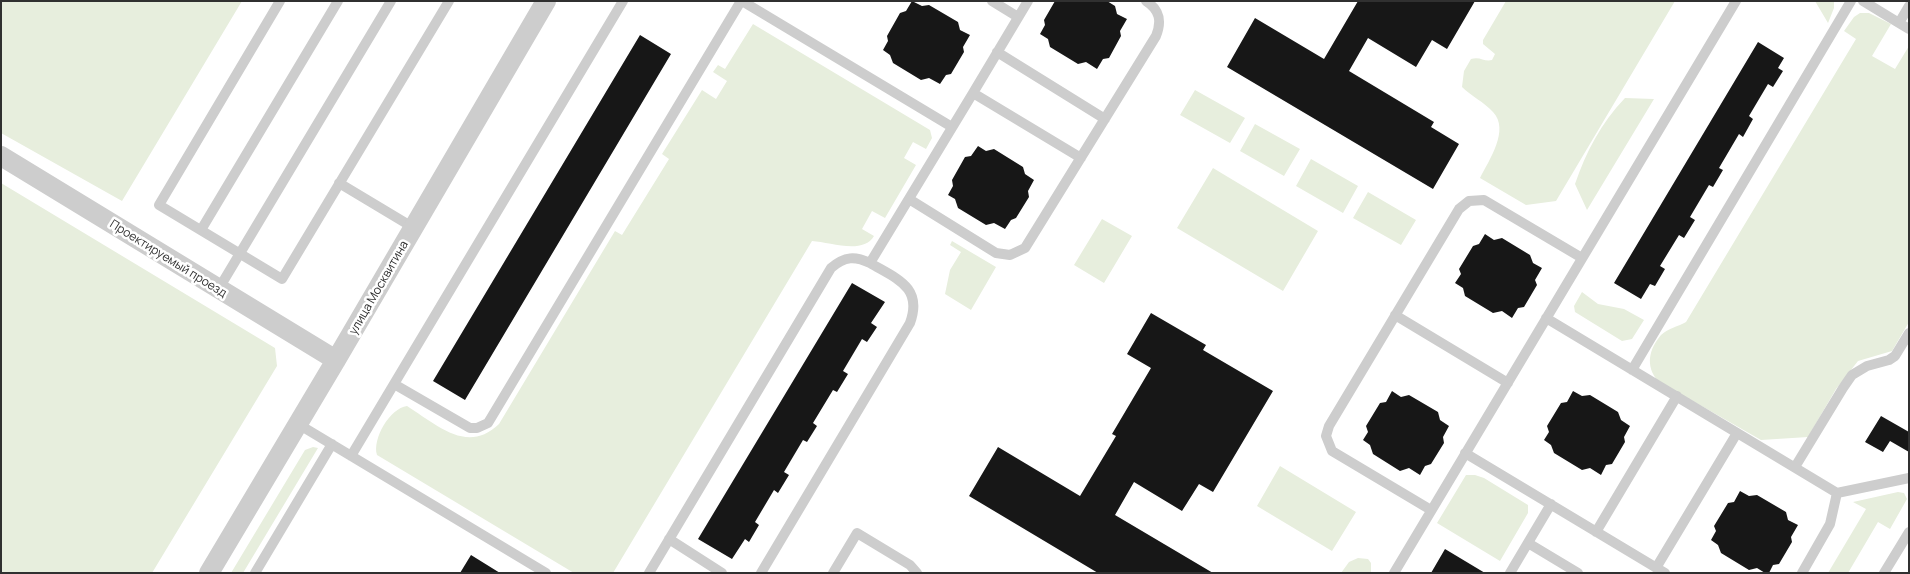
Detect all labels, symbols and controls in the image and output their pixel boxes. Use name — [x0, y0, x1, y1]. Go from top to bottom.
street label: Проектируемый проезд — [107, 217, 229, 301]
street label: улица Москвитина — [346, 239, 412, 337]

